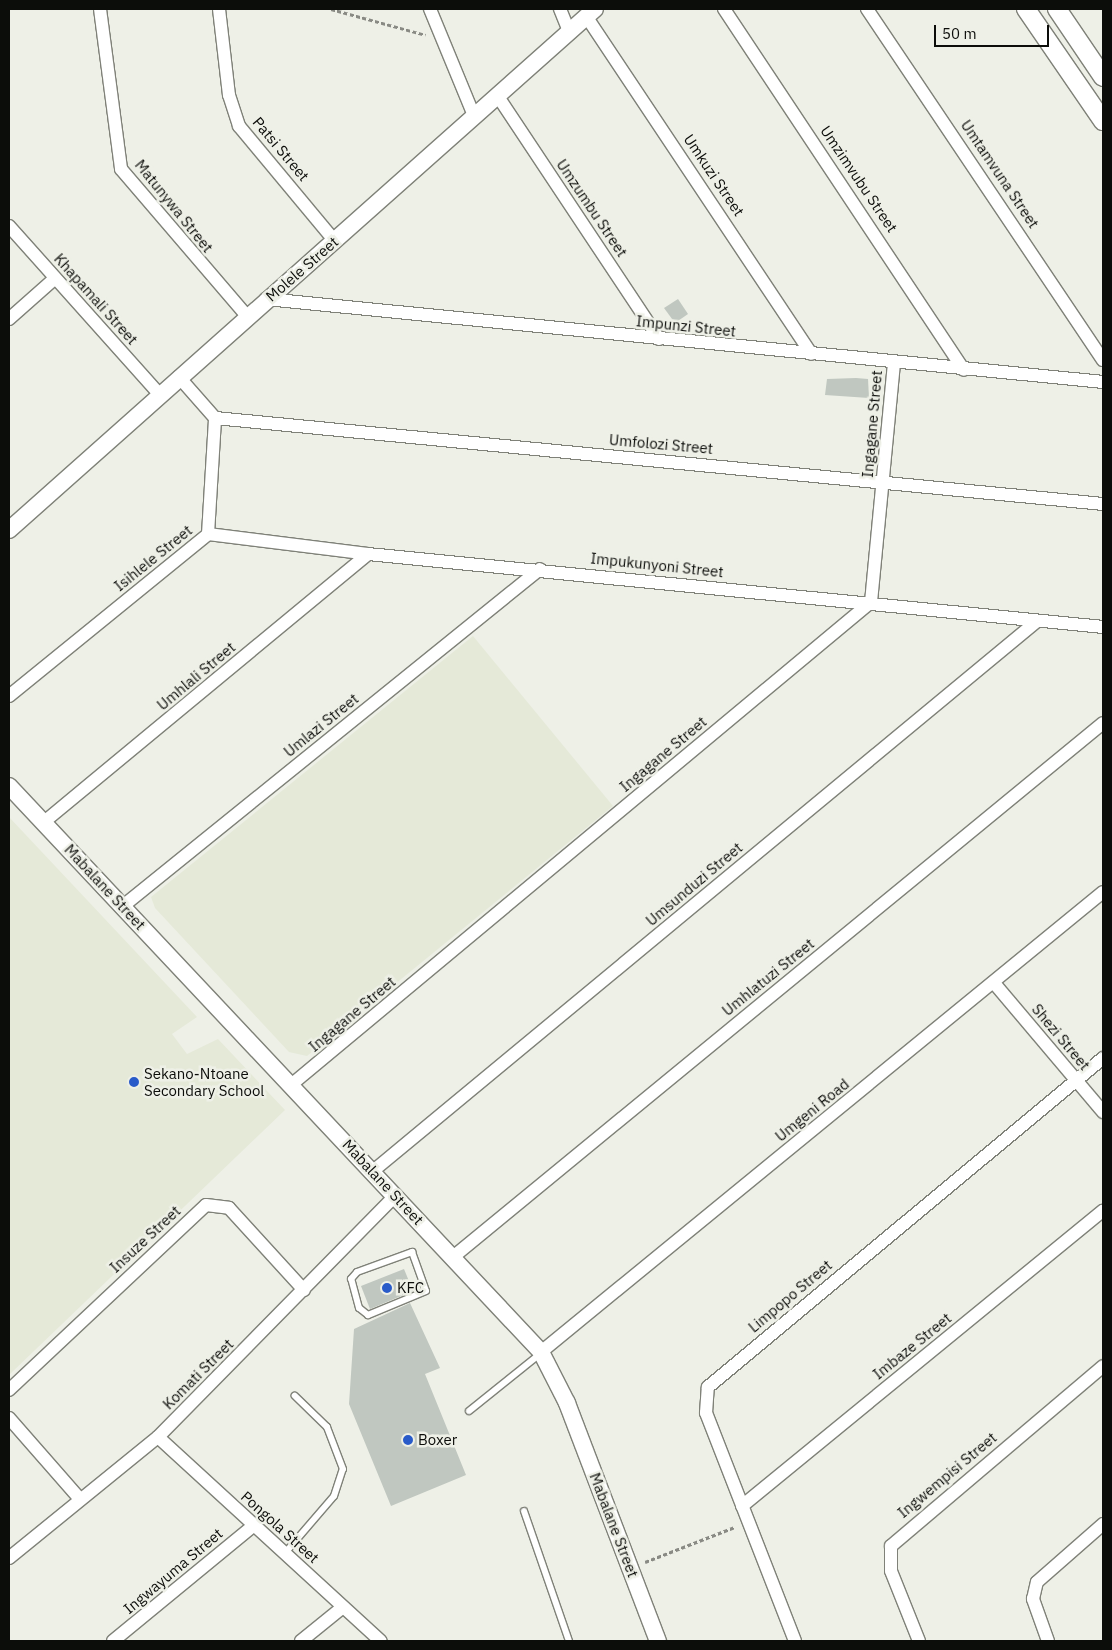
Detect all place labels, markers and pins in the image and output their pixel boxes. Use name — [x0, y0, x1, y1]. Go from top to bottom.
place label: Sekano-Ntoane Secondary School — [144, 1064, 264, 1099]
marker: Sekano-Ntoane Secondary School — [128, 1076, 140, 1088]
place label: KFC — [397, 1279, 424, 1297]
marker: KFC — [381, 1282, 393, 1294]
place label: Boxer — [418, 1431, 457, 1449]
marker: Boxer — [402, 1434, 414, 1446]

